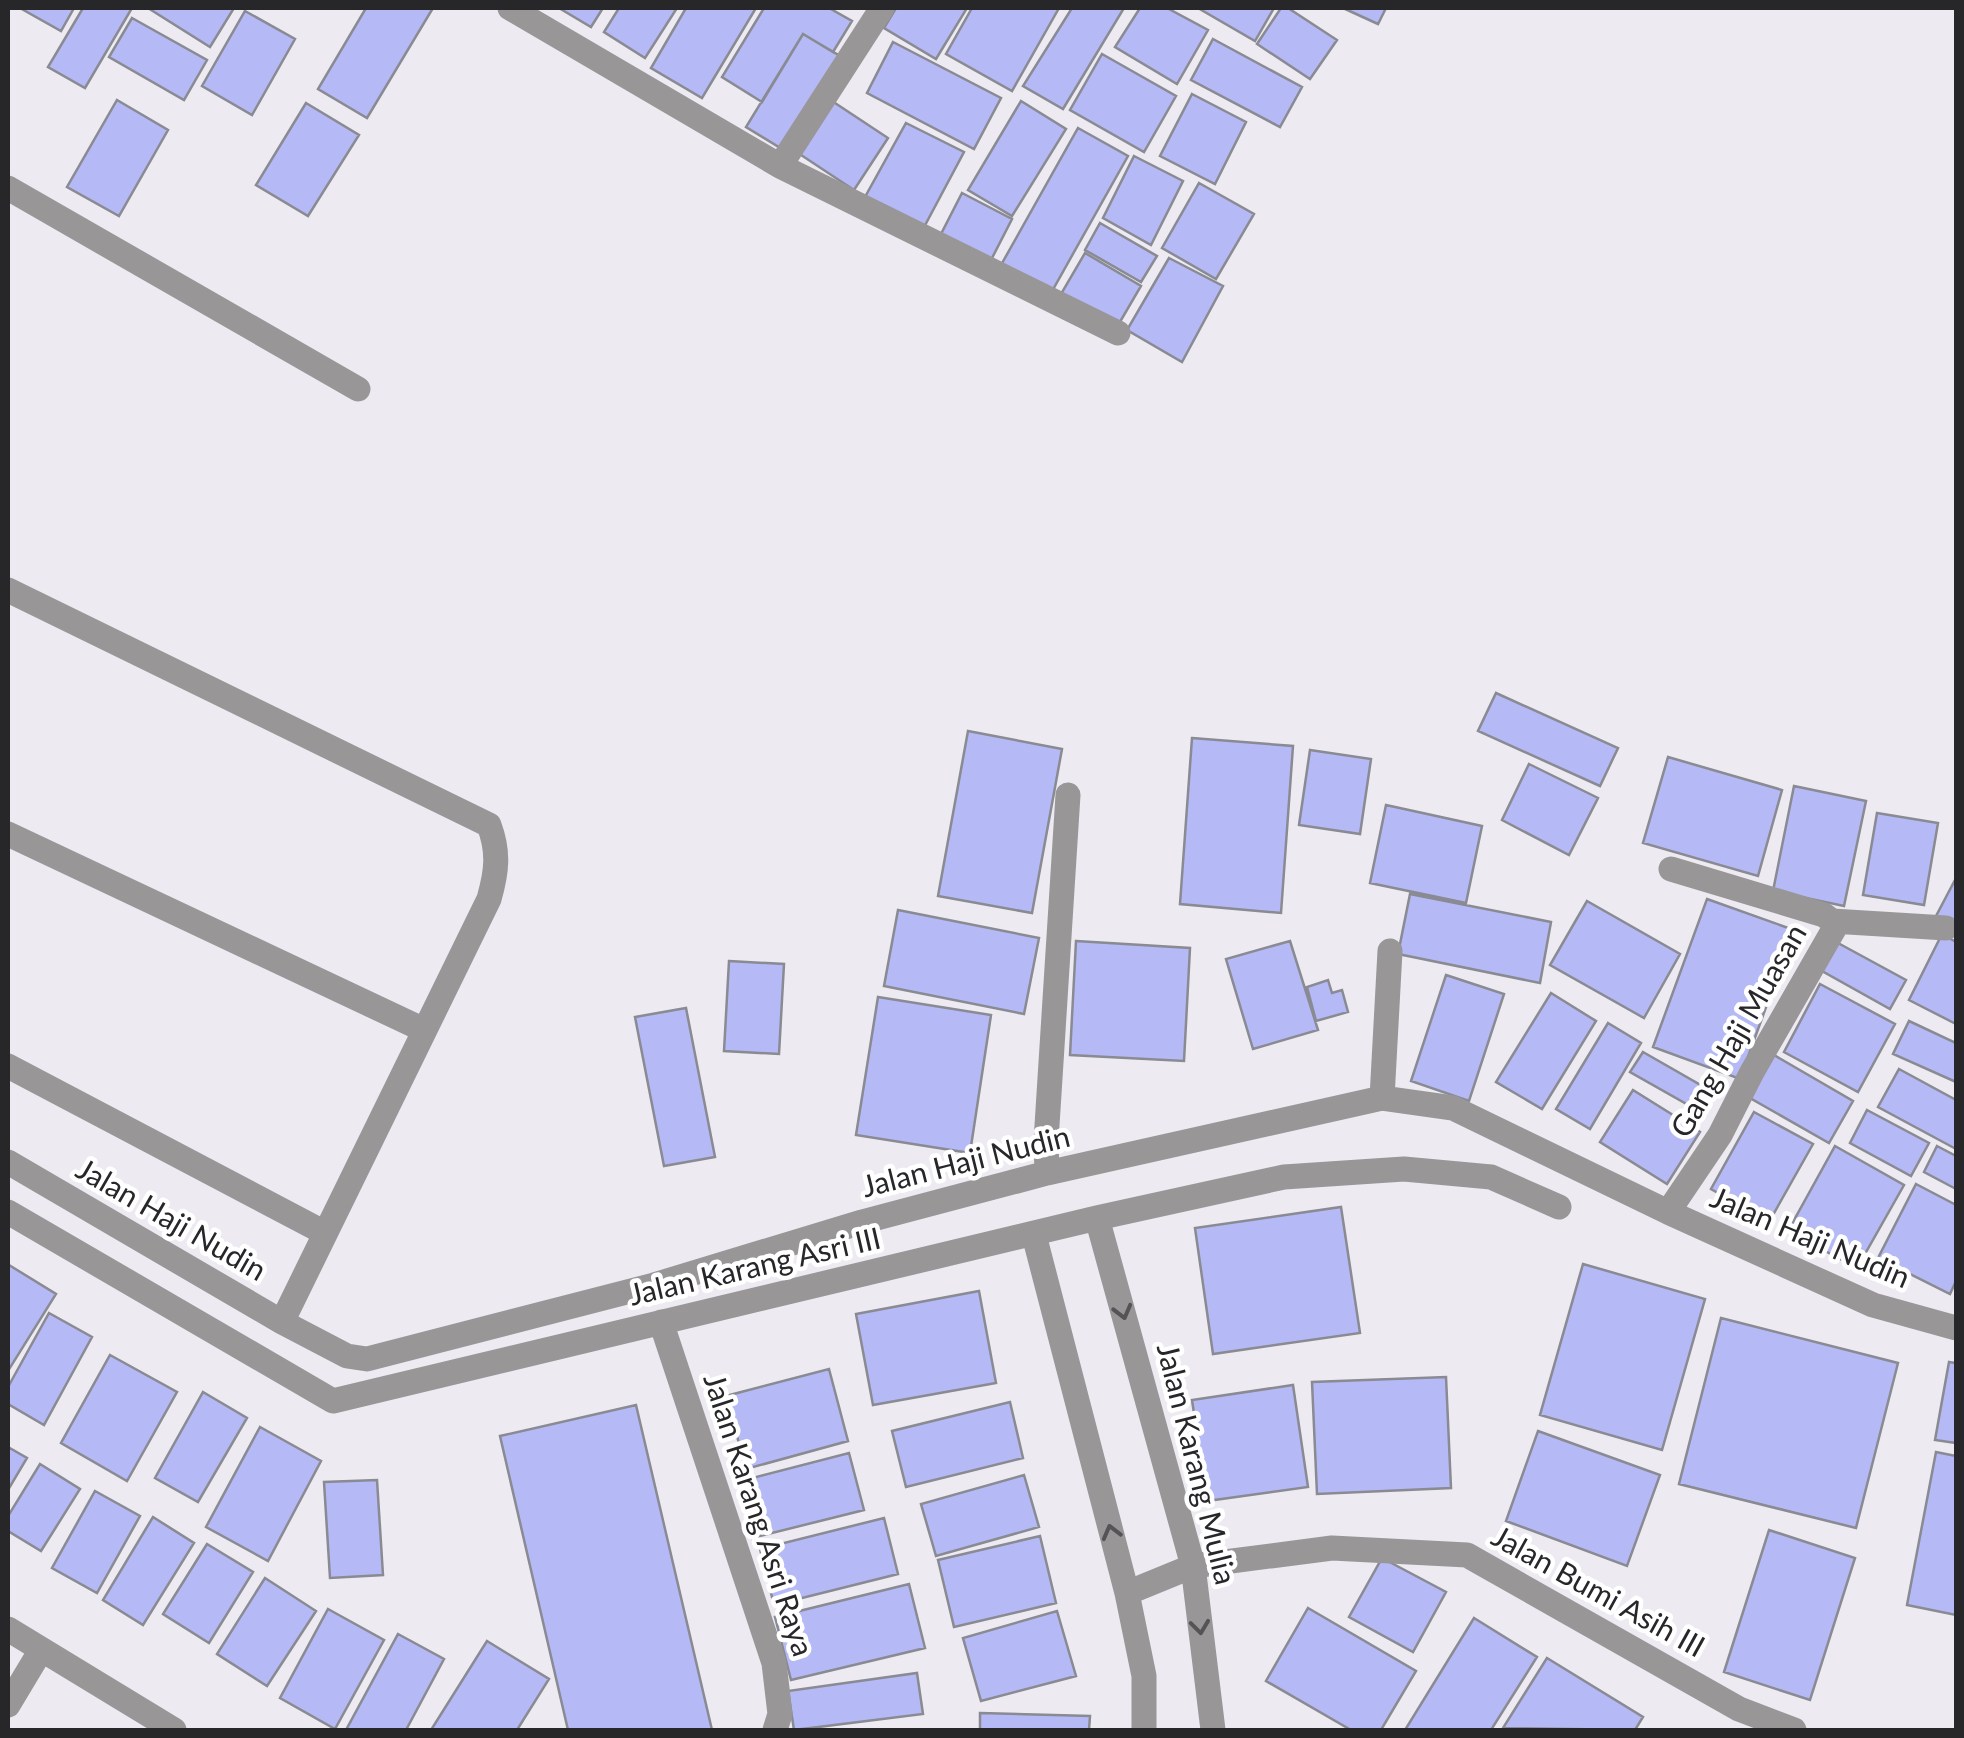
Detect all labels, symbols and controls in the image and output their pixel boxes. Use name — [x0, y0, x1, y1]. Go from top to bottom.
street label: Gang Haji Muasan — [1662, 917, 1813, 1143]
street label: Jalan Haji Nudin — [858, 1117, 1073, 1203]
street label: Jalan Haji Nudin — [71, 1149, 273, 1287]
street label: Jalan Haji Nudin — [1706, 1178, 1916, 1294]
street label: Jalan Karang Asri III — [625, 1219, 884, 1311]
one-way arrow — [1111, 1302, 1132, 1320]
street label: Jalan Karang Mulia — [1151, 1339, 1245, 1588]
street label: Jalan Karang Asri Raya — [697, 1369, 823, 1660]
street label: Jalan Bumi Asih III — [1486, 1517, 1712, 1664]
one-way arrow — [1102, 1524, 1123, 1541]
one-way arrow — [1189, 1619, 1210, 1635]

